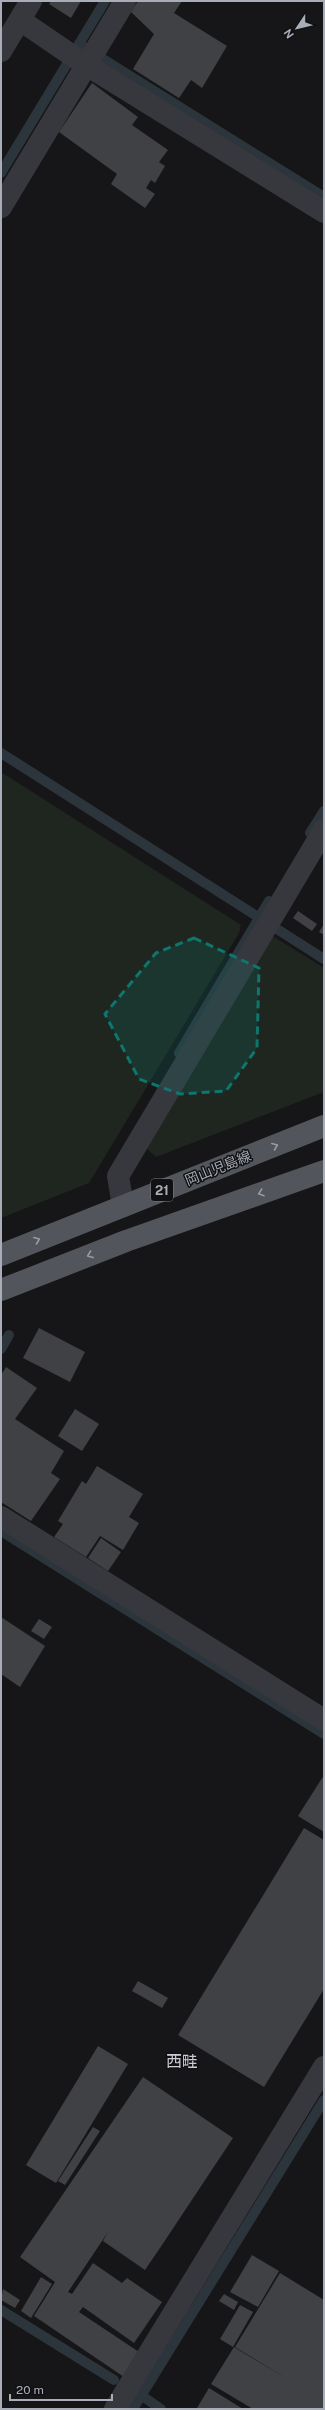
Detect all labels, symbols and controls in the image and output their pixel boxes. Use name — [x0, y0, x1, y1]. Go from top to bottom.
north arrow — [277, 8, 317, 48]
text: N — [281, 27, 296, 41]
one-way arrow — [272, 1142, 279, 1150]
street label: 岡山児島線 — [183, 1147, 253, 1189]
road number: 21 — [151, 1179, 173, 1201]
one-way arrow — [257, 1189, 264, 1197]
one-way arrow — [34, 1237, 41, 1245]
one-way arrow — [87, 1250, 94, 1258]
district label: 西畦 — [166, 2052, 198, 2071]
scale bar — [10, 2376, 112, 2402]
text: 20 m — [16, 2383, 44, 2397]

